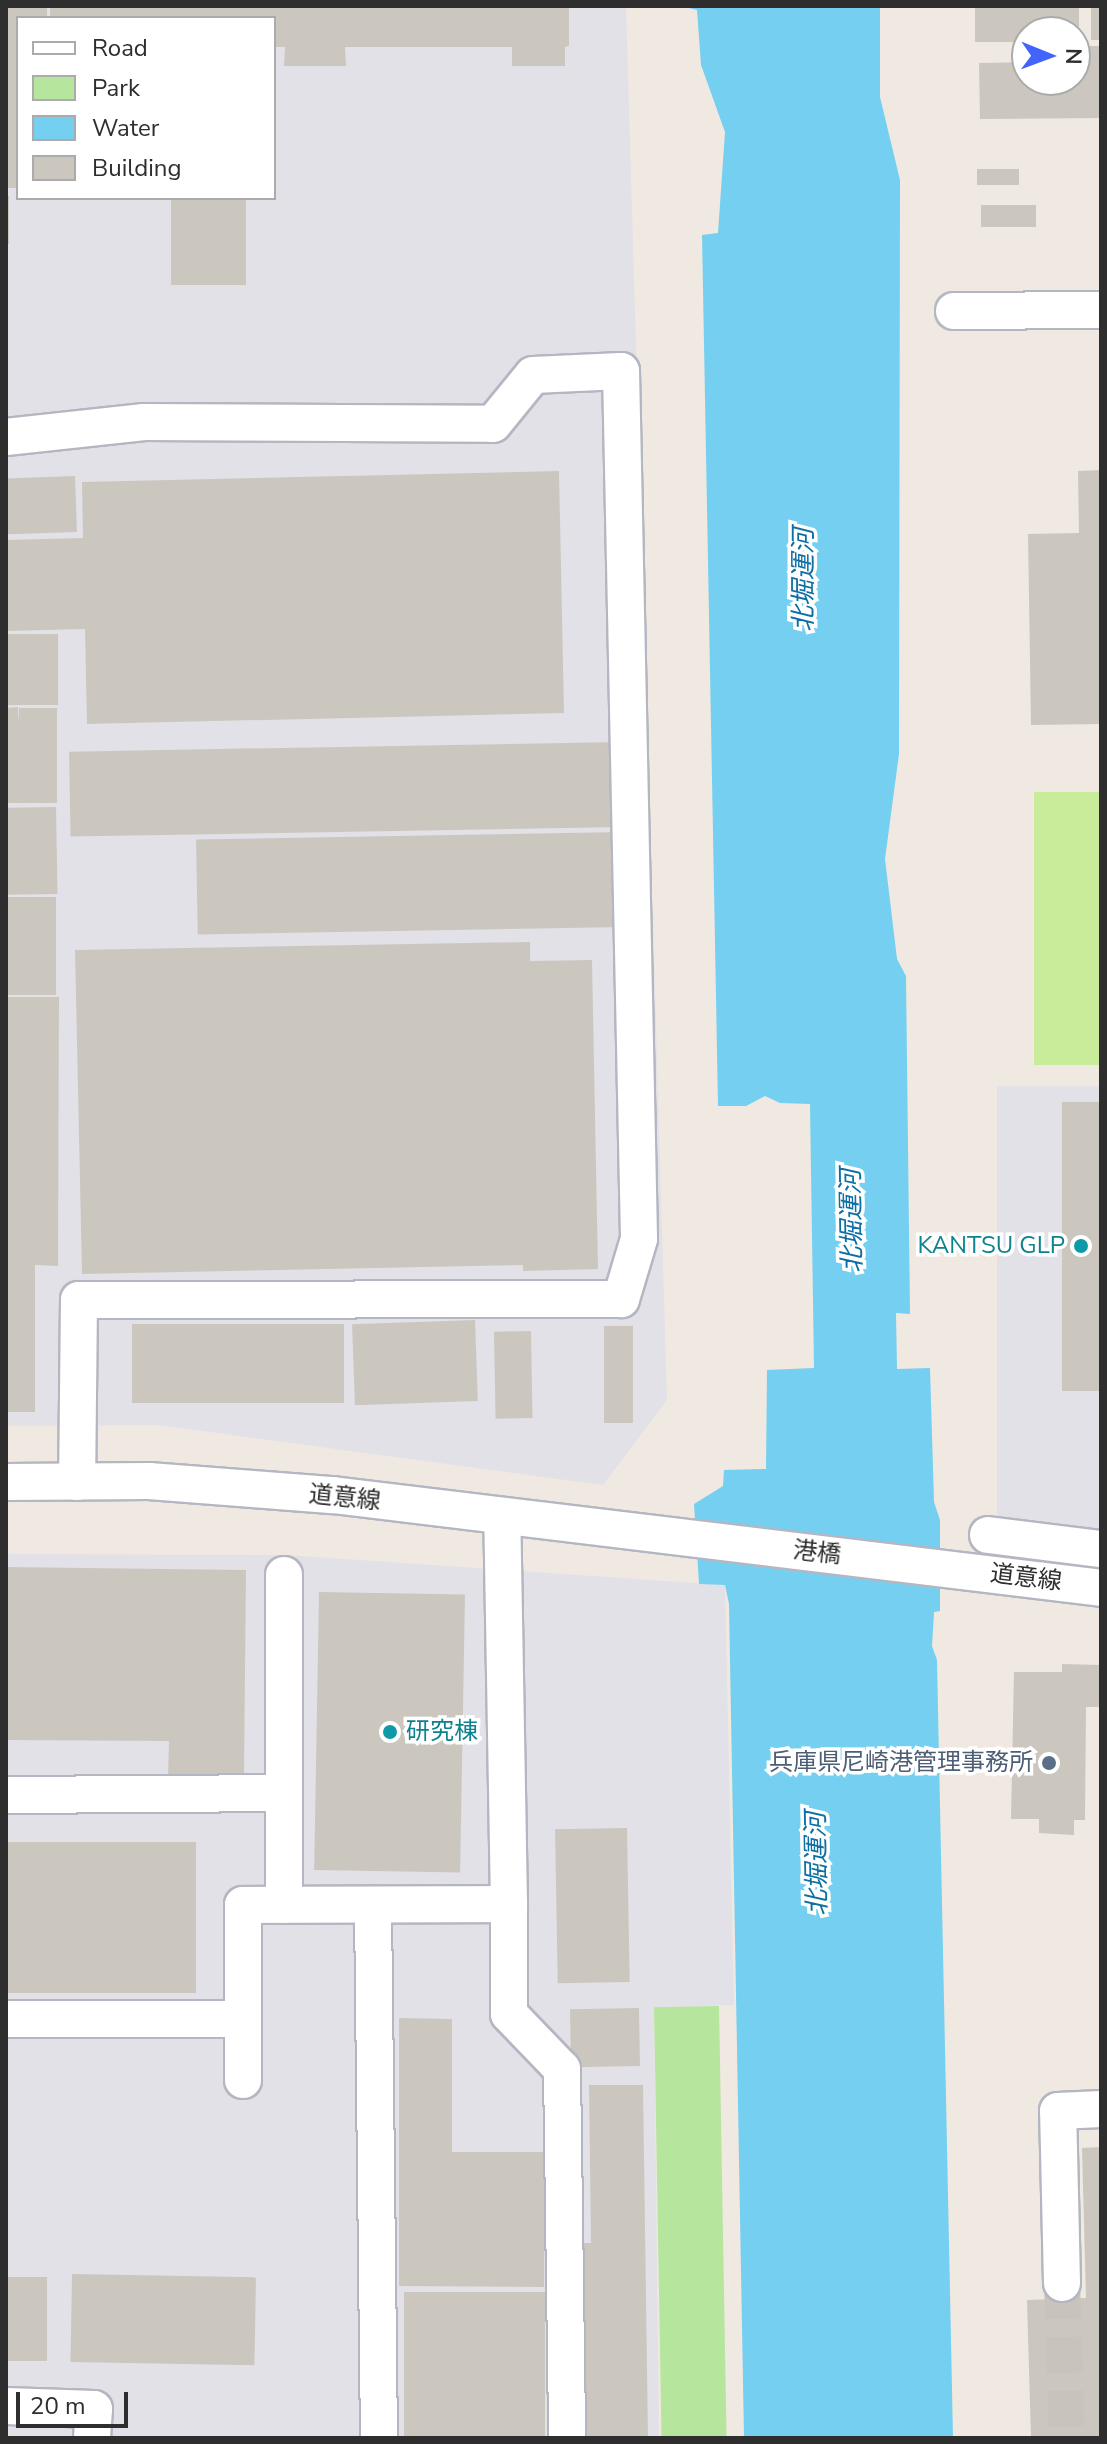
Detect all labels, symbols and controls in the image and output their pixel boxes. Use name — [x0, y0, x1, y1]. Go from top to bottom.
legend — [16, 16, 276, 200]
north arrow — [1011, 16, 1091, 96]
text: Road — [92, 32, 148, 64]
text: N — [1058, 48, 1088, 65]
text: Park — [92, 72, 140, 104]
text: Water — [92, 112, 159, 144]
text: Building — [92, 152, 182, 184]
water label: 北堀運河 — [788, 528, 820, 632]
water label: 北堀運河 — [835, 1169, 869, 1273]
place label: KANTSU GLP — [917, 1232, 1065, 1260]
marker: KANTSU GLP — [1072, 1237, 1090, 1255]
street label: 道意線 — [308, 1480, 382, 1516]
street label: 港橋 — [792, 1536, 842, 1570]
street label: 道意線 — [989, 1559, 1063, 1597]
place label: 研究棟 — [406, 1718, 478, 1746]
marker: 研究棟 — [381, 1723, 399, 1741]
place label: 兵庫県尼崎港管理事務所 — [769, 1749, 1033, 1777]
marker: 兵庫県尼崎港管理事務所 — [1040, 1754, 1058, 1772]
water label: 北堀運河 — [800, 1812, 834, 1916]
scale bar — [20, 2376, 132, 2426]
text: 20 m — [30, 2390, 86, 2422]

